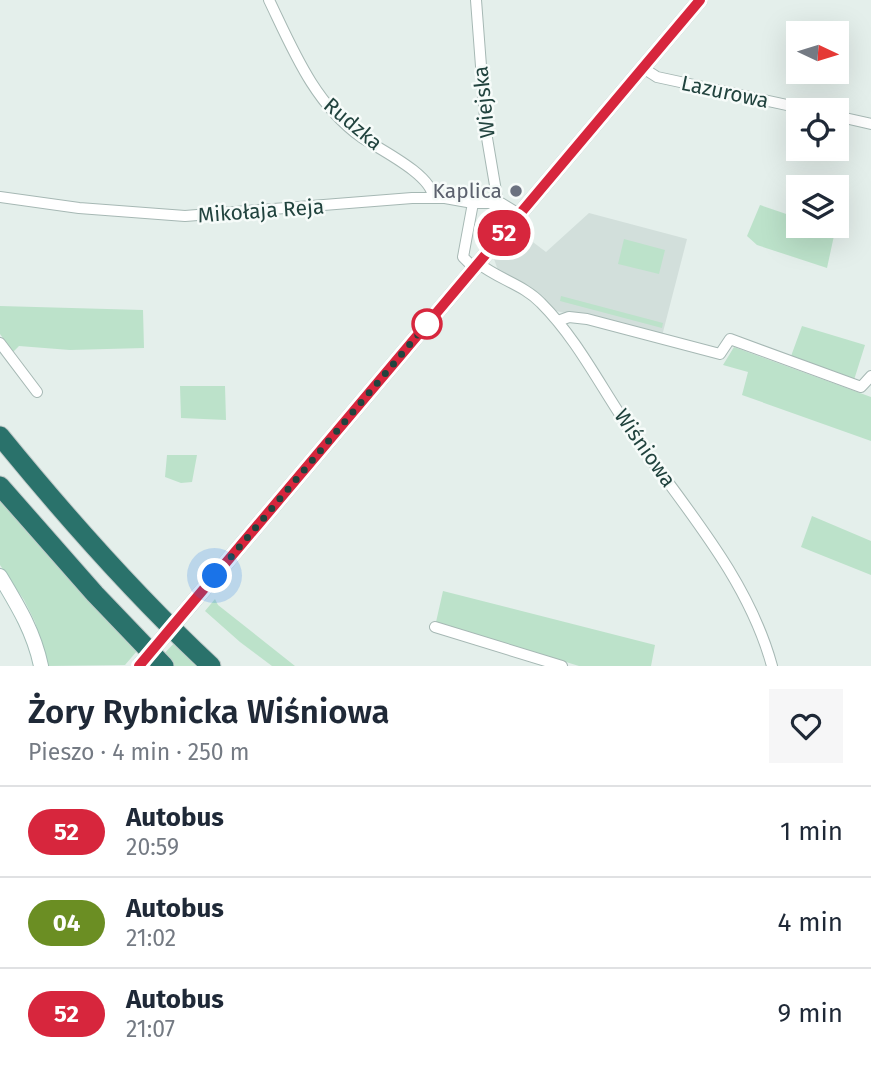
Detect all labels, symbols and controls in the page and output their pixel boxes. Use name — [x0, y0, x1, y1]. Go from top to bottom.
north arrow — [786, 21, 849, 84]
map controls — [786, 21, 849, 238]
street label: Wiejska — [467, 65, 501, 139]
street label: Lazurowa — [679, 70, 771, 114]
street label: Rudzka — [318, 92, 388, 156]
button: locate — [786, 98, 849, 161]
button: layers — [786, 175, 849, 238]
place label: Kaplica — [433, 178, 502, 204]
marker: Kaplica — [508, 183, 524, 199]
street label: Mikołaja Reja — [197, 194, 325, 228]
line badge: 52 — [472, 210, 536, 256]
text: 52 — [492, 219, 516, 247]
unlabelled marker — [412, 309, 442, 339]
street label: Wiśniowa — [609, 404, 681, 492]
your location — [197, 558, 232, 593]
button: heart — [769, 689, 843, 763]
text: Żory Rybnicka Wiśniowa — [28, 692, 390, 732]
text: Pieszo · 4 min · 250 m — [28, 738, 249, 766]
text: Autobus — [126, 802, 224, 833]
text: 1 min — [780, 816, 843, 847]
text: 52 — [54, 818, 79, 846]
text: 20:59 — [126, 833, 179, 861]
text: Autobus — [126, 893, 224, 924]
text: 4 min — [777, 907, 843, 938]
text: 04 — [53, 909, 80, 937]
text: 21:02 — [126, 924, 176, 952]
text: Autobus — [126, 984, 224, 1015]
text: 9 min — [778, 998, 843, 1029]
text: 52 — [54, 1000, 79, 1028]
text: 21:07 — [126, 1015, 175, 1043]

